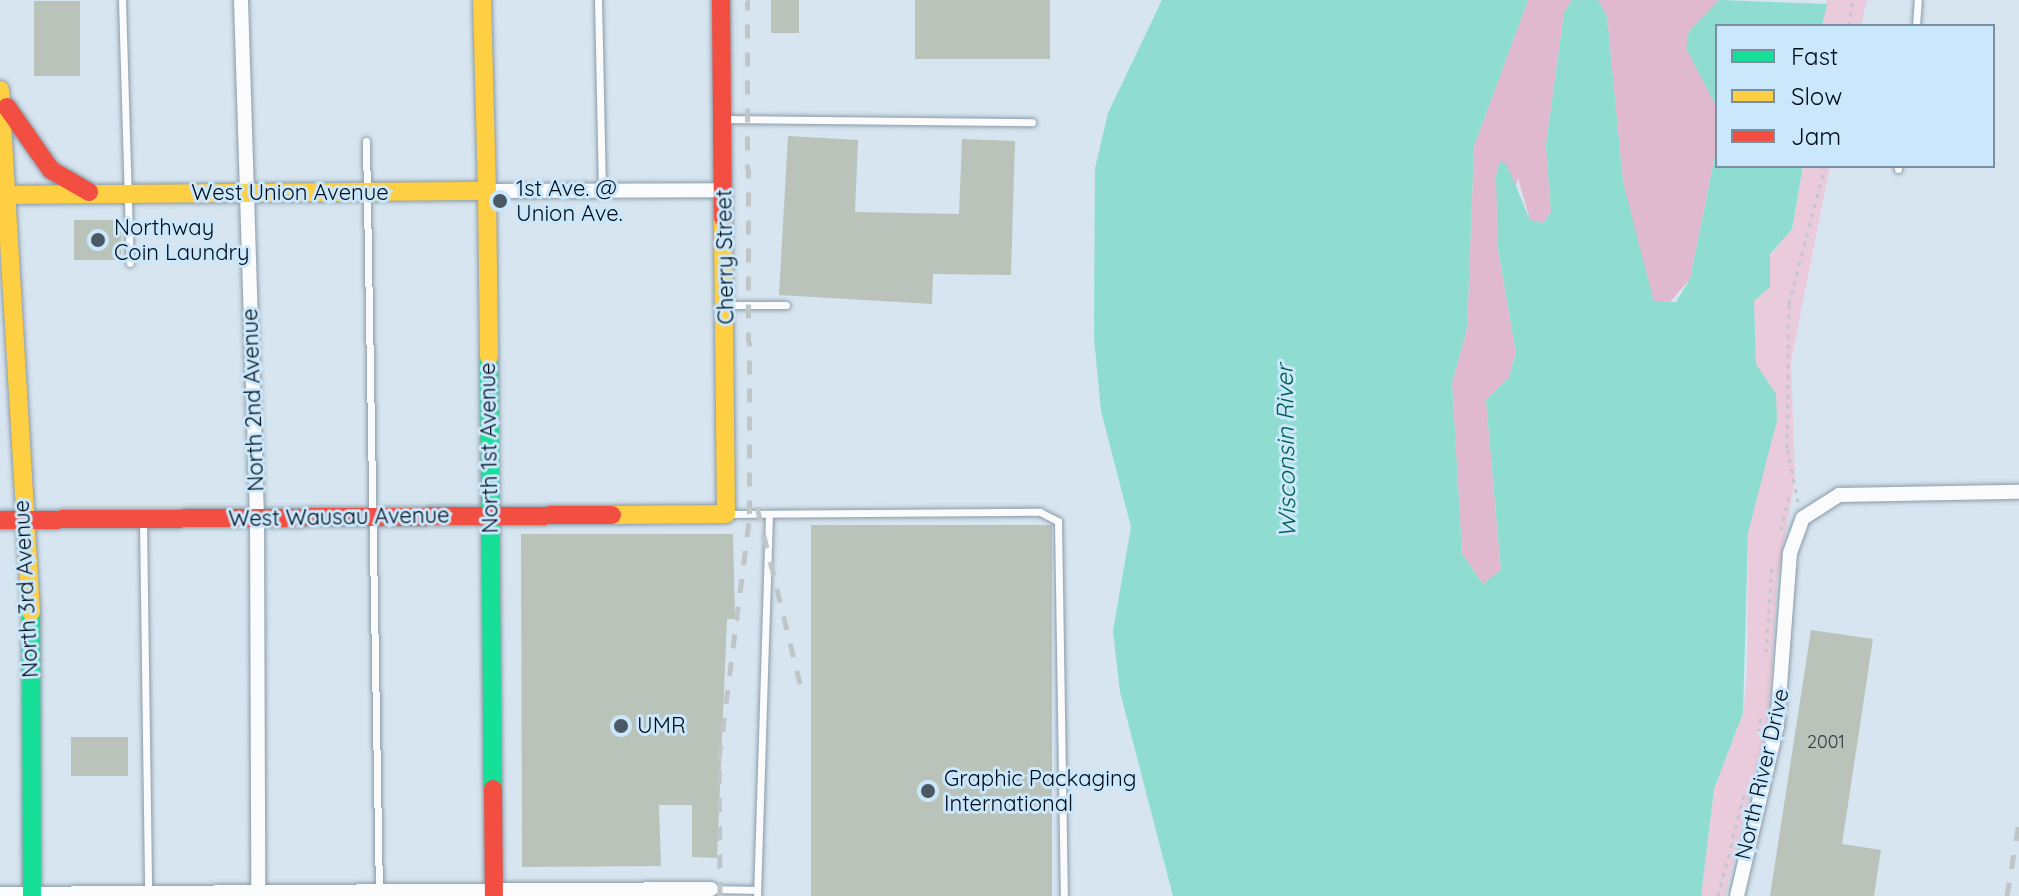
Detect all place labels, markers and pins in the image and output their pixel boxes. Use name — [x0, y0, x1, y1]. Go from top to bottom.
place label: 1st Ave. @ Union Ave. — [516, 175, 623, 226]
marker: 1st Ave. @ Union Ave. — [491, 192, 509, 210]
place label: Northway Coin Laundry — [114, 214, 249, 266]
marker: Northway Coin Laundry — [89, 231, 107, 249]
place label: UMR — [637, 713, 686, 739]
marker: UMR — [612, 717, 630, 735]
place label: Graphic Packaging International — [944, 765, 1136, 816]
marker: Graphic Packaging International — [919, 782, 937, 800]

